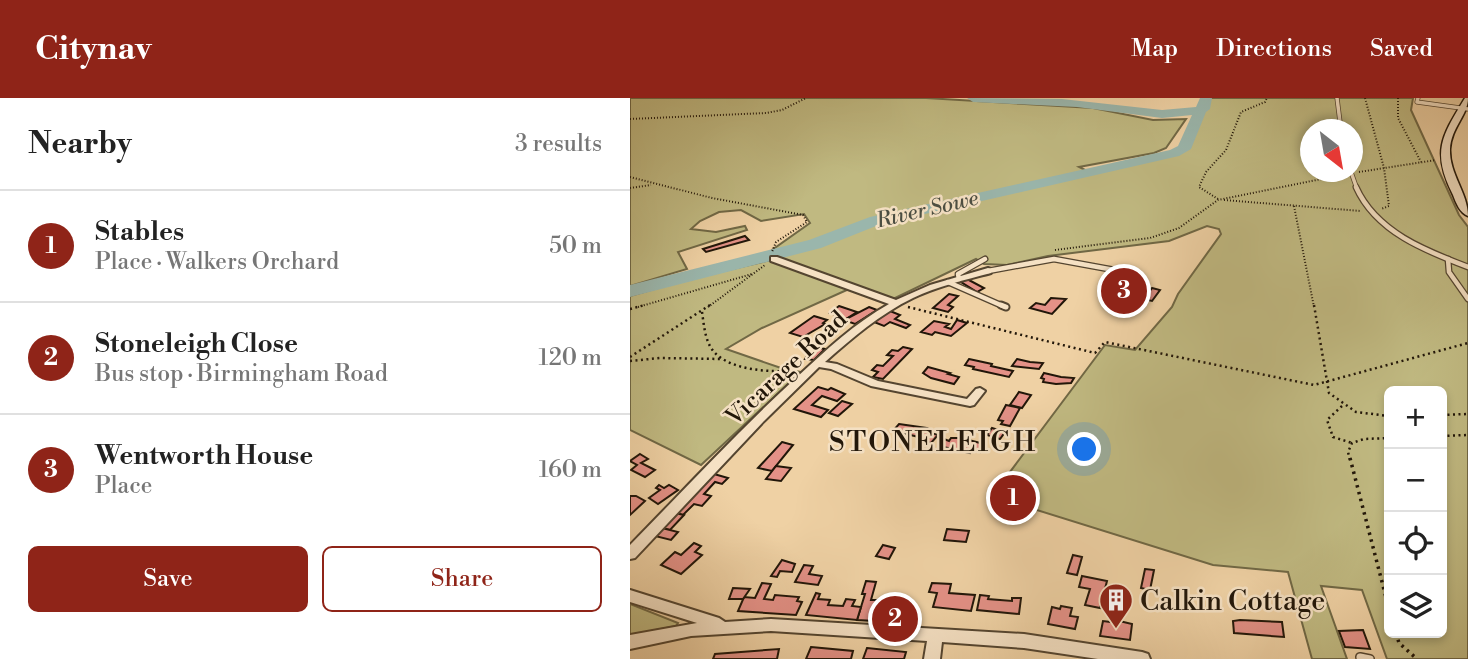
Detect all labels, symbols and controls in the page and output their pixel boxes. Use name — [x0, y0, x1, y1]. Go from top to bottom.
text: Citynav — [35, 29, 152, 70]
text: Map — [1131, 34, 1178, 64]
text: Directions — [1216, 34, 1332, 64]
text: Saved — [1370, 34, 1433, 64]
north arrow — [1300, 119, 1363, 182]
text: Nearby — [28, 125, 132, 163]
text: 3 results — [515, 130, 602, 158]
water label: River Sowe — [873, 186, 981, 235]
text: Stables — [95, 216, 184, 248]
text: 1 — [45, 232, 57, 260]
text: 50 m — [549, 232, 602, 260]
text: Place · Walkers Orchard — [95, 248, 339, 276]
pin: 3 — [1101, 265, 1147, 317]
street label: Vicarage Road — [719, 305, 854, 433]
text: Stoneleigh Close — [95, 328, 298, 360]
text: 2 — [44, 344, 58, 372]
text: 120 m — [538, 344, 602, 372]
text: Bus stop · Birmingham Road — [95, 360, 388, 388]
map controls — [1384, 386, 1447, 638]
button: + — [1384, 386, 1447, 449]
district label: STONELEIGH — [829, 425, 1037, 460]
your location — [1067, 432, 1101, 466]
text: Wentworth House — [95, 440, 313, 472]
button: − — [1384, 449, 1447, 512]
text: 3 — [44, 456, 58, 484]
text: 160 m — [539, 456, 602, 484]
text: Place — [95, 472, 152, 500]
pin: 1 — [990, 472, 1036, 524]
button: locate — [1384, 512, 1447, 575]
button: Save — [28, 546, 308, 612]
button: Share — [322, 546, 602, 612]
button: layers — [1384, 575, 1447, 638]
building icon: Calkin Cottage — [1097, 581, 1135, 630]
place label: Calkin Cottage — [1140, 584, 1326, 619]
pin: 2 — [872, 593, 918, 645]

